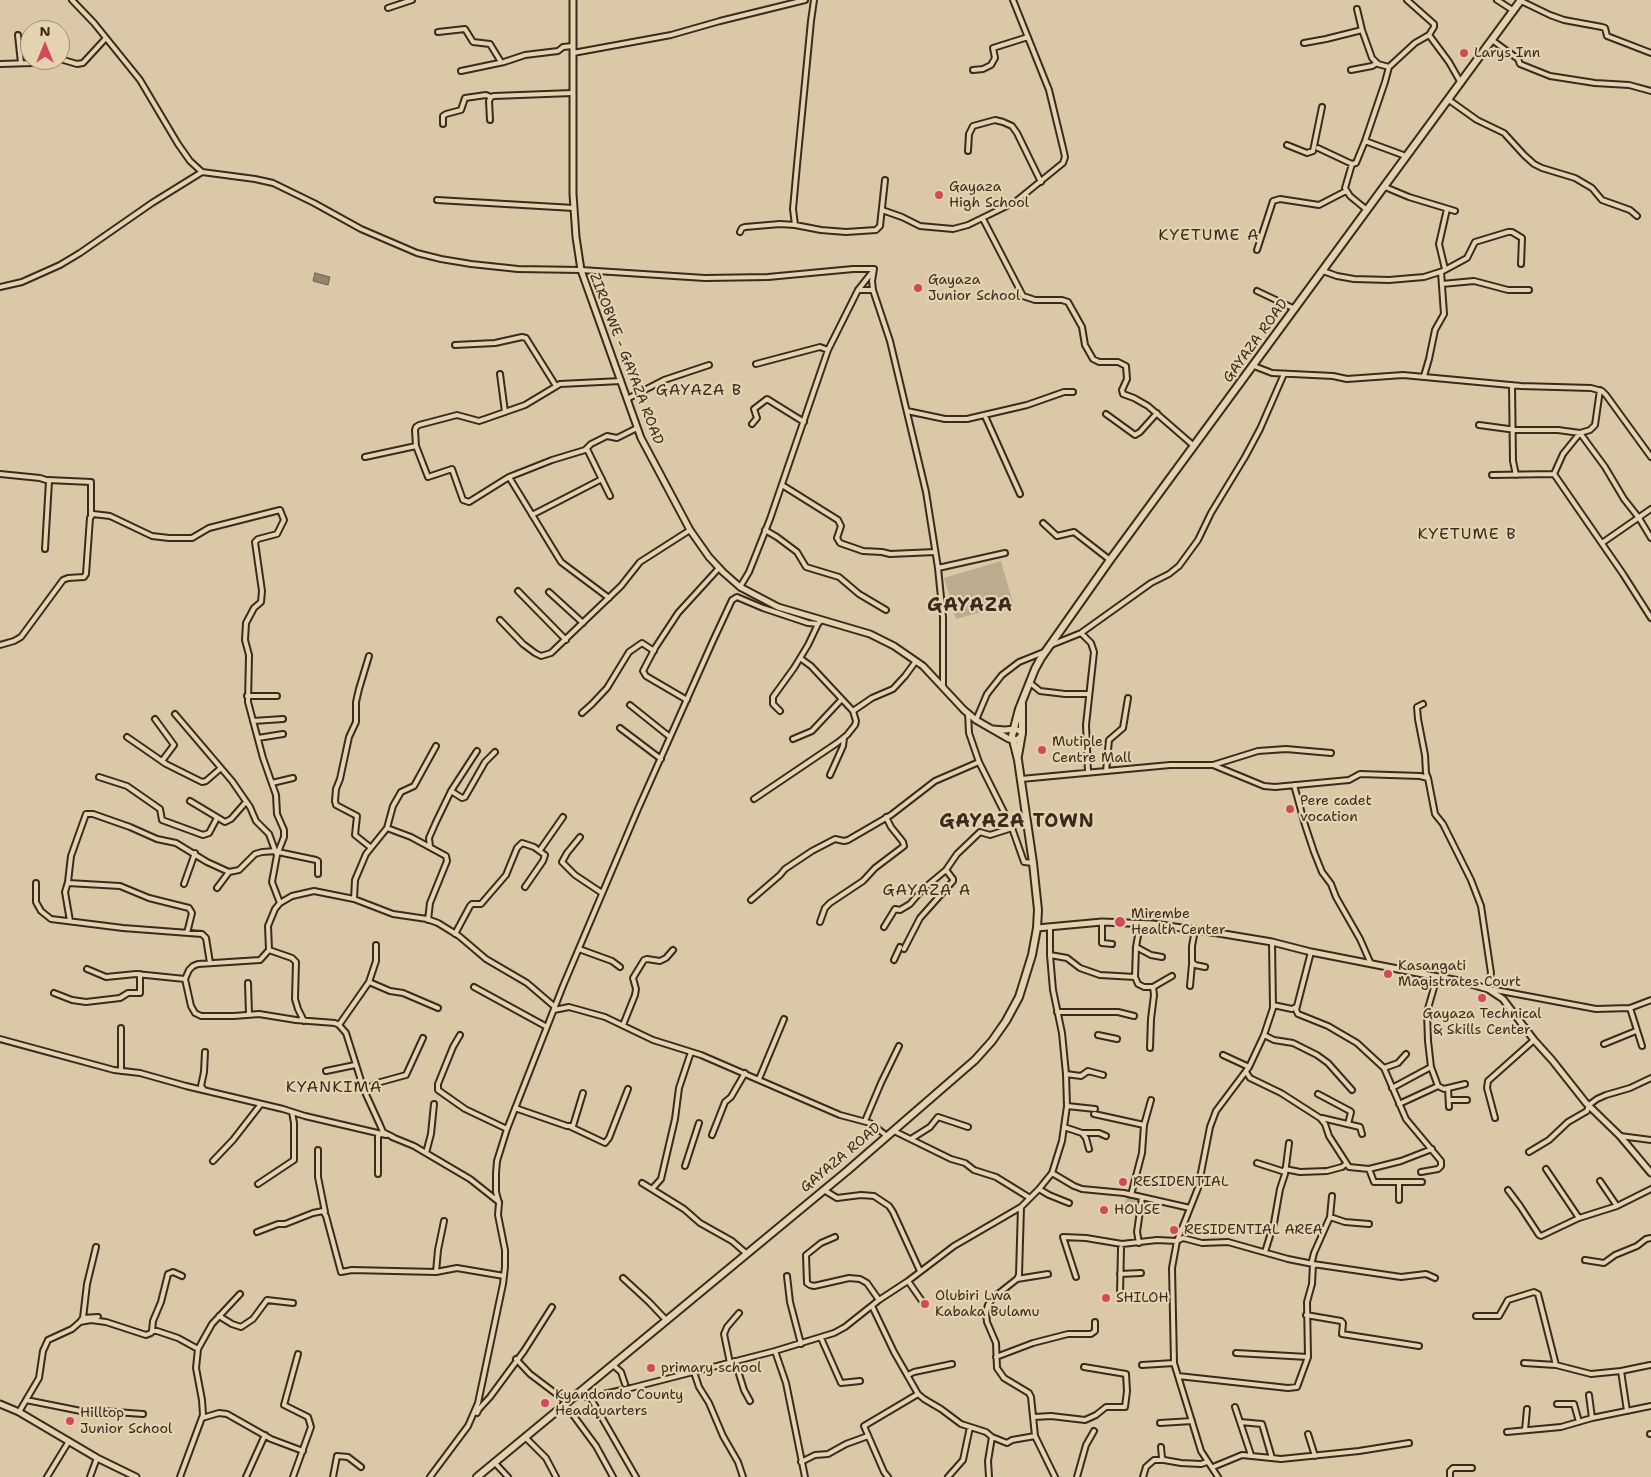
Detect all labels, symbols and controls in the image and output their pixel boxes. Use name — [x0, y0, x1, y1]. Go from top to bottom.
north arrow — [20, 20, 70, 70]
text: N — [39, 22, 51, 40]
place label: Larys Inn — [1474, 45, 1540, 61]
marker: Larys Inn — [1458, 47, 1470, 59]
place label: Gayaza High School — [949, 179, 1029, 212]
marker: Gayaza High School — [933, 189, 945, 201]
district label: KYETUME A — [1157, 226, 1261, 246]
street label: ZIROBWE - GAYAZA ROAD — [585, 271, 667, 447]
place label: Gayaza Junior School — [928, 272, 1020, 304]
marker: Gayaza Junior School — [912, 282, 924, 294]
street label: GAYAZA ROAD — [1220, 296, 1292, 386]
district label: GAYAZA B — [655, 381, 743, 401]
district label: KYETUME B — [1416, 525, 1518, 545]
district label: GAYAZA — [926, 595, 1014, 617]
place label: Mutiple Centre Mall — [1052, 734, 1131, 766]
marker: Mutiple Centre Mall — [1036, 744, 1048, 756]
place label: Pere cadet vocation — [1300, 793, 1372, 826]
marker: Pere cadet vocation — [1284, 803, 1296, 815]
district label: GAYAZA TOWN — [938, 811, 1096, 833]
district label: GAYAZA A — [882, 881, 972, 901]
place label: Mirembe Health Center — [1131, 906, 1226, 939]
marker: Mirembe Health Center — [1113, 915, 1127, 929]
place label: Kasangati Magistrates Court — [1398, 958, 1521, 990]
marker: Kasangati Magistrates Court — [1382, 968, 1394, 980]
marker: Gayaza Technical & Skills Center — [1476, 992, 1488, 1004]
place label: Gayaza Technical & Skills Center — [1422, 1006, 1542, 1038]
district label: KYANKIMA — [285, 1078, 383, 1098]
street label: GAYAZA ROAD — [798, 1120, 884, 1196]
place label: RESIDENTIAL — [1133, 1174, 1229, 1190]
marker: RESIDENTIAL — [1117, 1176, 1129, 1188]
place label: HOUSE — [1114, 1202, 1160, 1218]
marker: HOUSE — [1098, 1204, 1110, 1216]
place label: RESIDENTIAL AREA — [1184, 1222, 1323, 1238]
marker: RESIDENTIAL AREA — [1168, 1224, 1180, 1236]
place label: Olubiri Lwa Kabaka Bulamu — [935, 1288, 1040, 1320]
place label: SHILOH — [1116, 1290, 1169, 1306]
marker: SHILOH — [1100, 1292, 1112, 1304]
marker: Olubiri Lwa Kabaka Bulamu — [919, 1298, 931, 1310]
place label: primary school — [661, 1360, 761, 1376]
marker: primary school — [645, 1362, 657, 1374]
place label: Kyandondo County Headquarters — [555, 1387, 683, 1420]
marker: Kyandondo County Headquarters — [539, 1397, 551, 1409]
place label: Hilltop Junior School — [80, 1405, 172, 1438]
marker: Hilltop Junior School — [64, 1415, 76, 1427]

